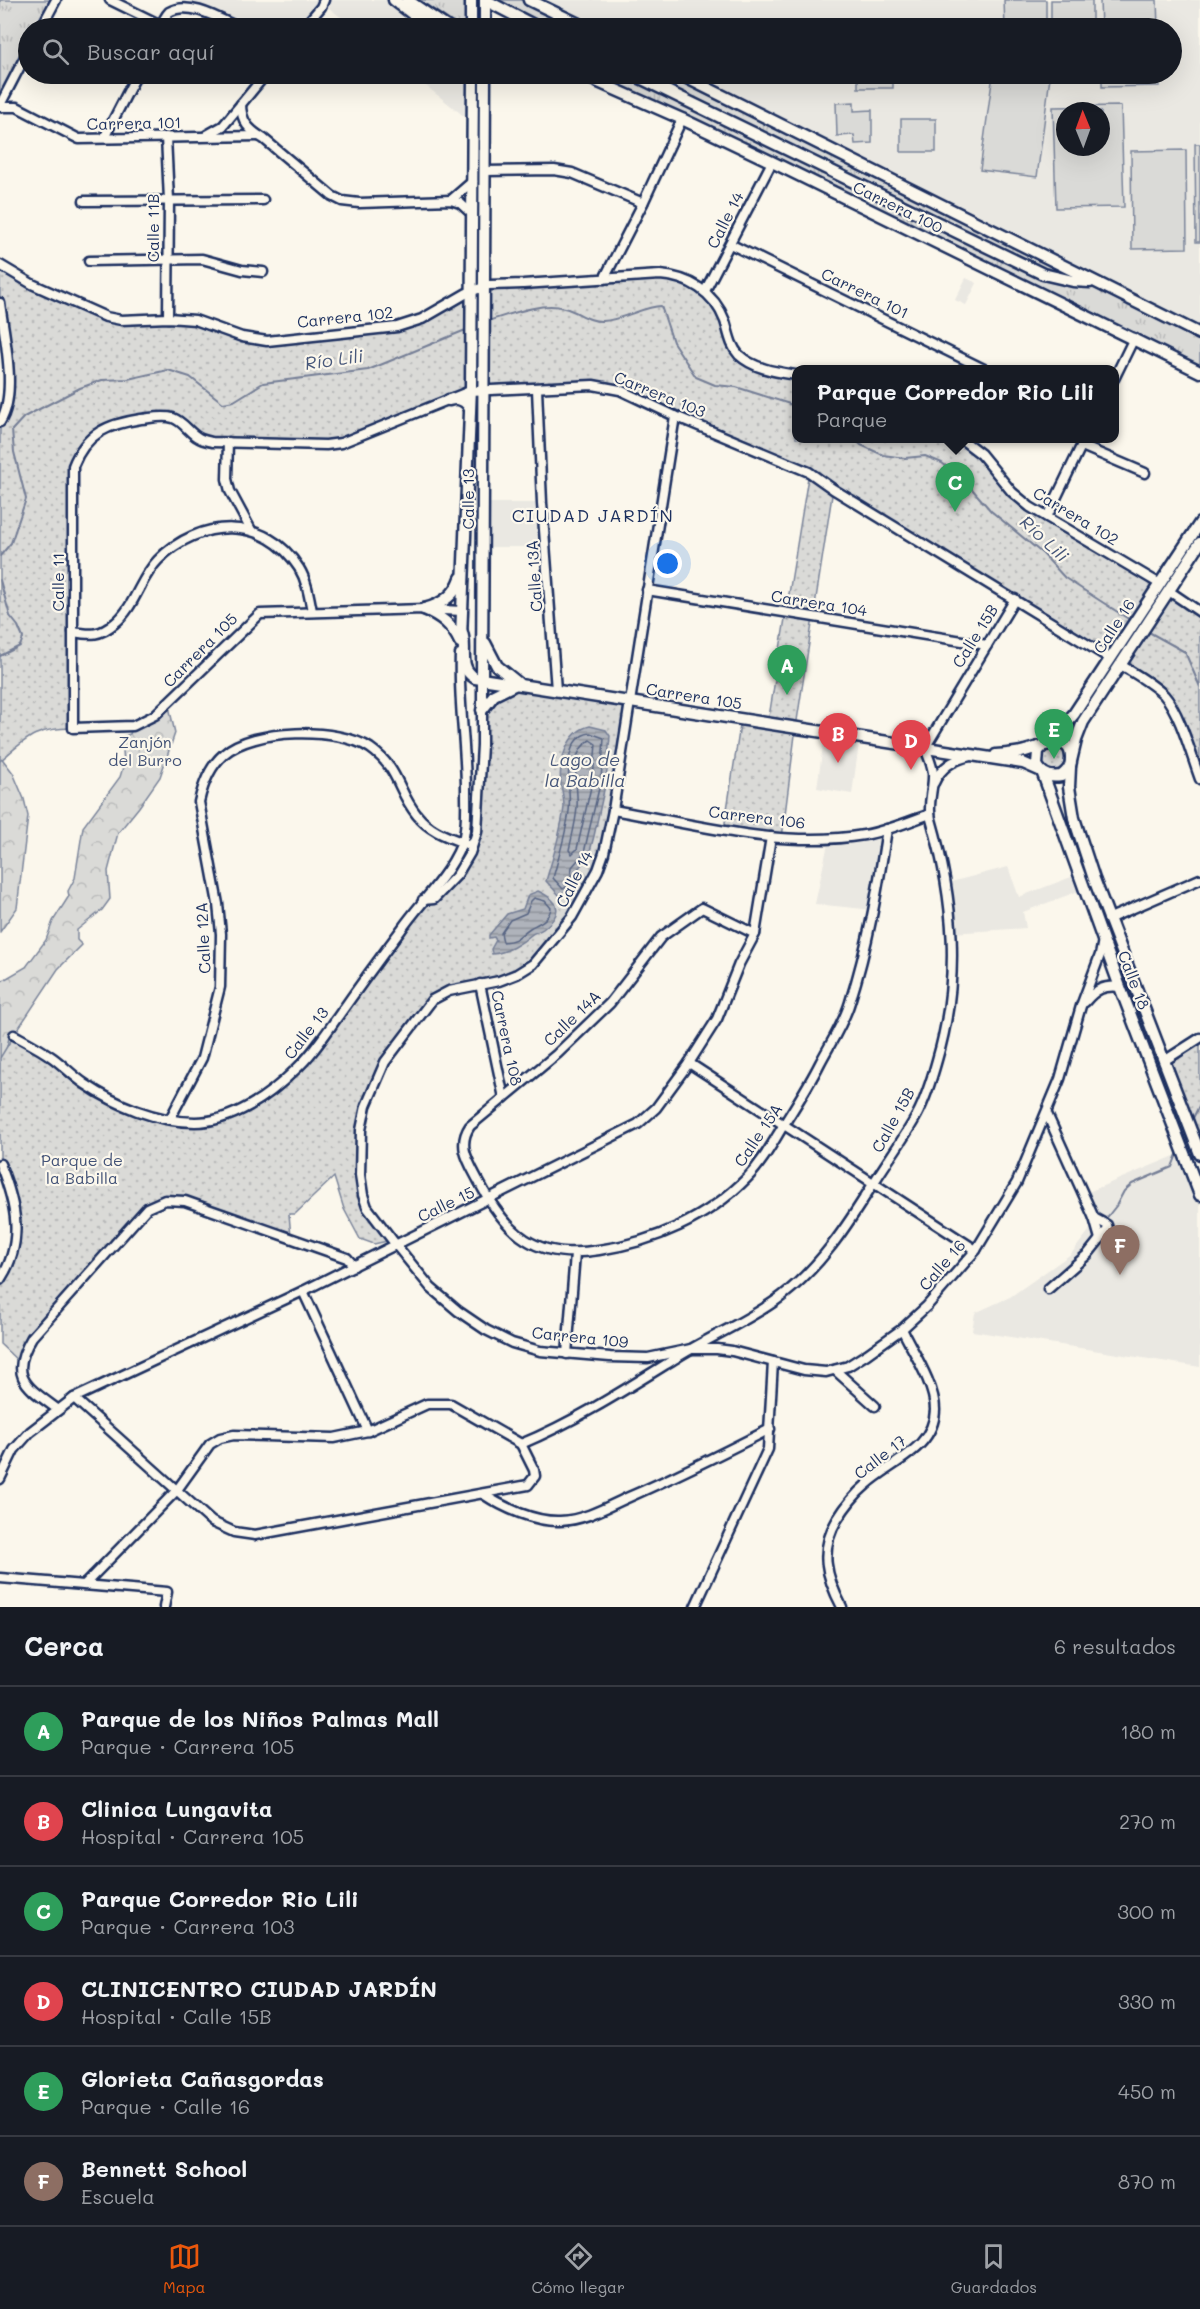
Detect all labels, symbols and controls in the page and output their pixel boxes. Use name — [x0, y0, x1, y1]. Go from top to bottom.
search box — [18, 18, 1182, 84]
icon: search — [39, 35, 72, 68]
text: Buscar aquí — [87, 37, 215, 66]
north arrow — [1056, 102, 1110, 156]
street label: Carrera 101 — [86, 111, 181, 134]
street label: Carrera 100 — [850, 176, 947, 237]
street label: Calle 14 — [701, 187, 748, 252]
street label: Calle 11B — [142, 194, 163, 262]
street label: Carrera 101 — [818, 262, 912, 323]
street label: Carrera 102 — [296, 301, 394, 332]
water label: Río Lili — [303, 343, 365, 375]
popup — [792, 365, 1119, 443]
street label: Carrera 103 — [611, 366, 709, 421]
text: Parque Corredor Rio Lili — [817, 377, 1094, 406]
text: Parque — [817, 406, 888, 432]
pin: C — [936, 462, 974, 512]
street label: Calle 13 — [457, 469, 478, 529]
street label: Carrera 102 — [1030, 482, 1123, 549]
district label: CIUDAD JARDÍN — [512, 503, 674, 527]
water label: Río Lili — [1015, 509, 1075, 567]
street label: Calle 13A — [521, 539, 546, 613]
your location — [653, 549, 682, 578]
street label: Calle 11 — [47, 553, 68, 611]
street label: Carrera 104 — [770, 585, 869, 621]
street label: Calle 16 — [1088, 594, 1139, 657]
street label: Calle 15B — [947, 600, 1002, 671]
street label: Carrera 105 — [158, 608, 241, 691]
pin: A — [768, 646, 806, 695]
street label: Carrera 105 — [645, 678, 744, 713]
pin: E — [1034, 710, 1074, 759]
pin: B — [818, 714, 858, 763]
pin: D — [892, 720, 930, 770]
park label: Zanjón del Burro — [108, 731, 182, 770]
water label: Lago de la Babilla — [544, 747, 626, 792]
street label: Carrera 106 — [708, 800, 807, 833]
street label: Calle 14 — [550, 846, 597, 911]
street label: Calle 12A — [190, 902, 215, 974]
street label: Calle 18 — [1114, 947, 1155, 1012]
street label: Calle 14A — [538, 985, 605, 1050]
street label: Carrera 108 — [487, 988, 528, 1088]
street label: Calle 13 — [279, 1002, 333, 1063]
street label: Calle 15B — [866, 1084, 919, 1156]
street label: Calle 15A — [729, 1099, 786, 1170]
park label: Parque de la Babilla — [41, 1149, 123, 1188]
street label: Calle 15 — [414, 1181, 478, 1226]
pin: F — [1100, 1226, 1140, 1275]
street label: Calle 16 — [914, 1235, 970, 1295]
street label: Carrera 109 — [531, 1321, 629, 1352]
street label: Calle 17 — [849, 1430, 910, 1484]
text: Cerca — [24, 1629, 104, 1663]
text: 6 resultados — [1054, 1633, 1176, 1659]
text: Parque de los Niños Palmas Mall — [81, 1704, 439, 1733]
text: A — [37, 1718, 50, 1744]
text: 180 m — [1120, 1718, 1176, 1744]
text: Parque · Carrera 105 — [81, 1733, 294, 1759]
text: Clinica Lungavita — [81, 1794, 273, 1823]
text: B — [37, 1808, 50, 1834]
text: 270 m — [1119, 1808, 1176, 1834]
text: Hospital · Carrera 105 — [81, 1823, 304, 1849]
text: Parque Corredor Rio Lili — [81, 1884, 359, 1913]
text: C — [36, 1898, 51, 1924]
text: 300 m — [1117, 1898, 1176, 1924]
text: Parque · Carrera 103 — [81, 1913, 294, 1939]
text: CLINICENTRO CIUDAD JARDÍN — [81, 1974, 437, 2003]
text: D — [36, 1988, 51, 2014]
text: 330 m — [1118, 1988, 1176, 2014]
text: Hospital · Calle 15B — [81, 2003, 272, 2029]
text: Glorieta Cañasgordas — [81, 2064, 324, 2093]
text: E — [37, 2078, 50, 2104]
text: 450 m — [1118, 2078, 1176, 2104]
text: Parque · Calle 16 — [81, 2093, 250, 2119]
text: Bennett School — [81, 2154, 247, 2183]
text: F — [37, 2168, 50, 2194]
text: 870 m — [1118, 2168, 1176, 2194]
text: Escuela — [81, 2183, 155, 2209]
tab: Mapa — [163, 2240, 206, 2297]
tab: Cómo llegar — [531, 2240, 625, 2297]
tab: Guardados — [951, 2240, 1037, 2297]

